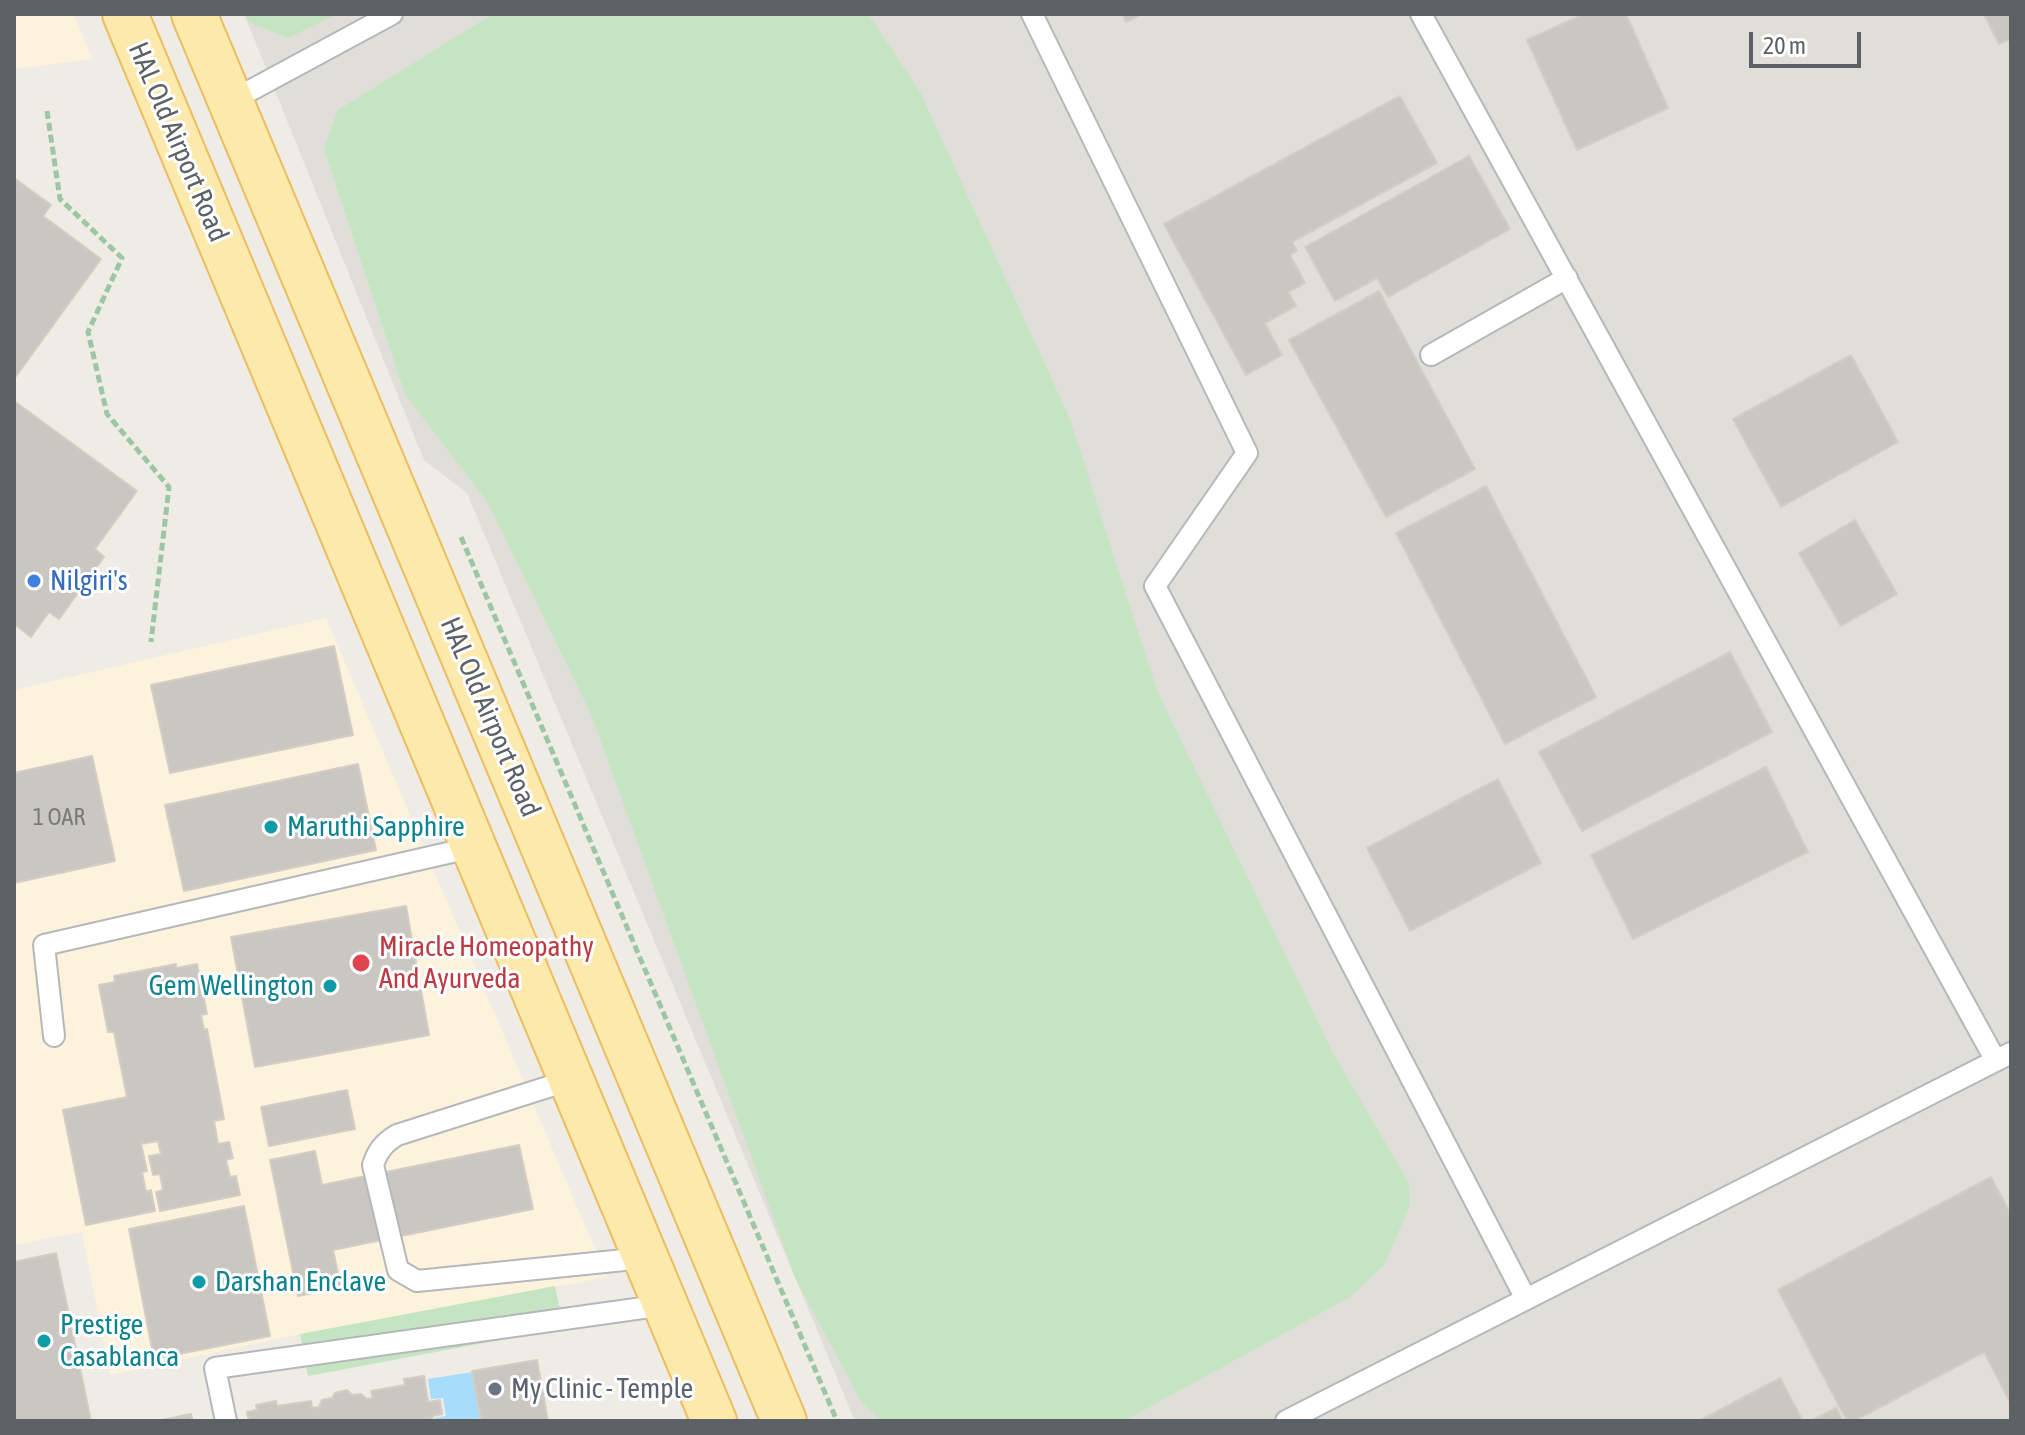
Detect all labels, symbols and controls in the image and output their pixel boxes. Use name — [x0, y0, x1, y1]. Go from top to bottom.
scale bar — [1753, 16, 1865, 66]
text: 20 m — [1763, 32, 1806, 59]
street label: HAL Old Airport Road — [121, 37, 235, 247]
place label: Nilgiri's — [50, 564, 128, 598]
marker: Nilgiri's — [25, 572, 43, 590]
street label: HAL Old Airport Road — [433, 612, 547, 822]
house number: 1 OAR — [33, 803, 85, 831]
place label: Maruthi Sapphire — [287, 810, 465, 844]
marker: Maruthi Sapphire — [262, 818, 280, 836]
place label: Miracle Homeopathy And Ayurveda — [379, 930, 594, 996]
marker: Miracle Homeopathy And Ayurveda — [350, 952, 372, 974]
place label: Gem Wellington — [149, 969, 314, 1003]
marker: Gem Wellington — [321, 977, 339, 995]
place label: Darshan Enclave — [215, 1265, 386, 1299]
marker: Darshan Enclave — [190, 1273, 208, 1291]
place label: Prestige Casablanca — [60, 1308, 179, 1374]
marker: Prestige Casablanca — [35, 1332, 53, 1350]
place label: My Clinic - Temple — [511, 1372, 693, 1406]
marker: My Clinic - Temple — [486, 1380, 504, 1398]

